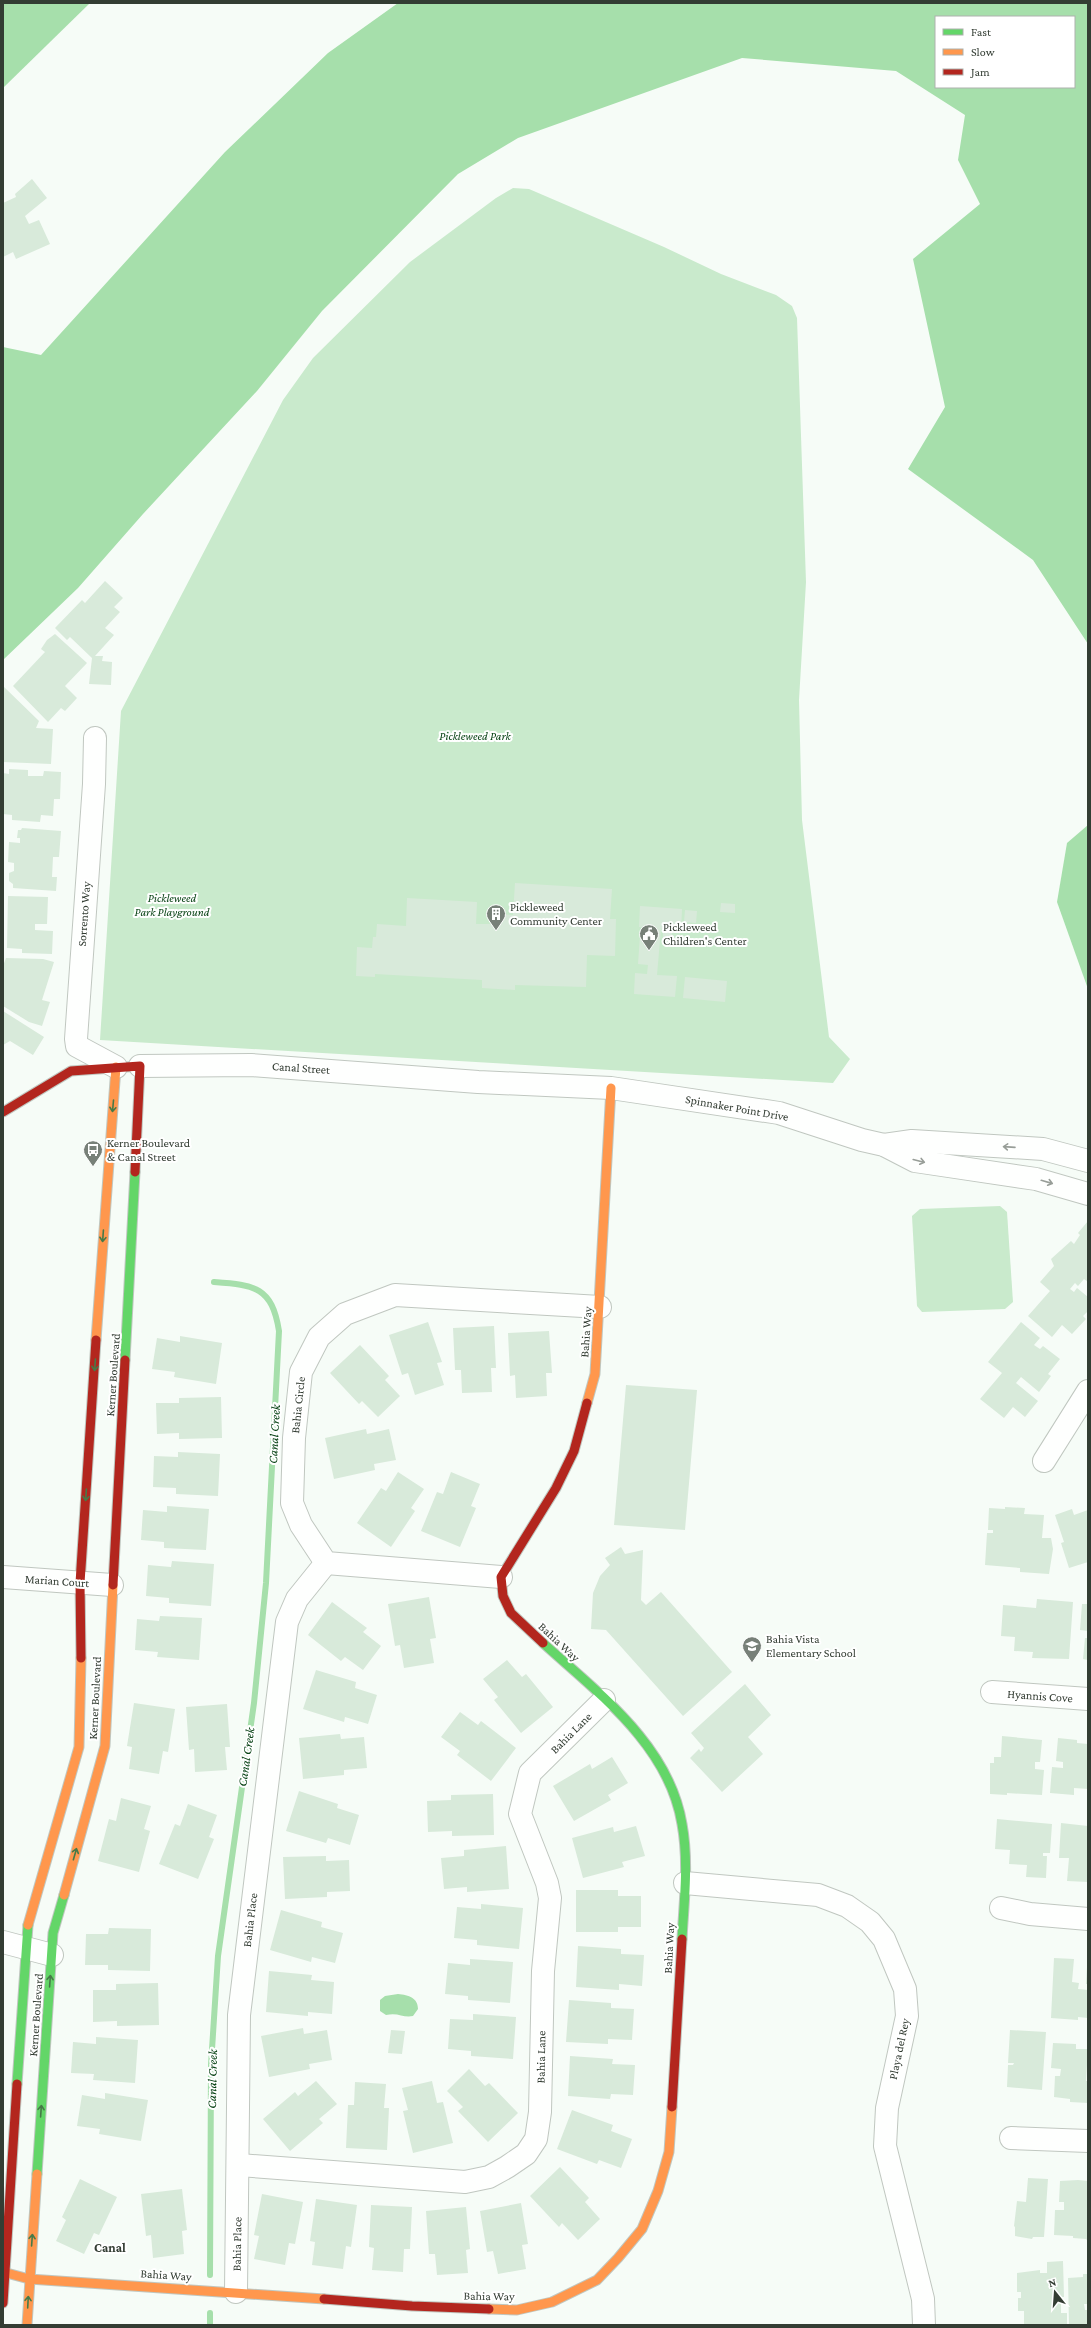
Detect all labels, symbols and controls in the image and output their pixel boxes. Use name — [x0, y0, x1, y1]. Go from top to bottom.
legend — [935, 16, 1075, 88]
text: Fast — [971, 25, 992, 39]
text: Slow — [971, 45, 995, 59]
text: Jam — [970, 65, 990, 79]
park label: Pickleweed Park — [439, 729, 512, 743]
street label: Sorrento Way — [75, 881, 93, 947]
park label: Pickleweed Park Playground — [135, 891, 210, 919]
place label: Pickleweed Community Center — [510, 900, 603, 928]
building icon: Pickleweed Community Center — [485, 903, 507, 931]
place label: Pickleweed Children's Center — [663, 920, 747, 948]
public building icon: Pickleweed Children's Center — [638, 923, 660, 951]
street label: Canal Street — [272, 1059, 331, 1077]
street label: Spinnaker Point Drive — [684, 1092, 790, 1124]
one-way arrow — [110, 1099, 117, 1112]
place label: Kerner Boulevard & Canal Street — [107, 1136, 191, 1164]
bus stop icon: Kerner Boulevard & Canal Street — [82, 1139, 104, 1167]
one-way arrow — [1003, 1143, 1016, 1150]
one-way arrow — [912, 1158, 925, 1166]
one-way arrow — [1040, 1179, 1053, 1186]
one-way arrow — [99, 1229, 106, 1242]
street label: Bahia Way — [577, 1306, 595, 1358]
street label: Kerner Boulevard — [103, 1332, 123, 1417]
one-way arrow — [91, 1358, 99, 1371]
street label: Bahia Circle — [288, 1376, 308, 1434]
water label: Canal Creek — [265, 1403, 283, 1464]
one-way arrow — [83, 1488, 90, 1501]
street label: Marian Court — [24, 1572, 91, 1590]
street label: Bahia Way — [536, 1619, 583, 1665]
place label: Bahia Vista Elementary School — [766, 1632, 856, 1660]
school or university icon: Bahia Vista Elementary School — [741, 1635, 763, 1663]
street label: Kerner Boulevard — [86, 1655, 104, 1740]
street label: Hyannis Cove — [1007, 1687, 1073, 1705]
street label: Bahia Lane — [547, 1709, 595, 1757]
water label: Canal Creek — [234, 1725, 258, 1788]
one-way arrow — [72, 1848, 79, 1861]
street label: Bahia Place — [240, 1892, 260, 1948]
street label: Bahia Way — [661, 1922, 677, 1974]
street label: Kerner Boulevard — [26, 1972, 46, 2057]
one-way arrow — [46, 1975, 53, 1988]
street label: Playa del Rey — [886, 2017, 912, 2081]
street label: Bahia Lane — [534, 2030, 548, 2084]
water label: Canal Creek — [204, 2048, 220, 2109]
one-way arrow — [38, 2105, 45, 2118]
street label: Bahia Place — [230, 2217, 244, 2271]
one-way arrow — [29, 2234, 36, 2247]
district label: Canal — [94, 2240, 126, 2255]
street label: Bahia Way — [140, 2266, 192, 2284]
north arrow — [1035, 2272, 1075, 2312]
text: N — [1047, 2275, 1058, 2289]
street label: Bahia Way — [463, 2289, 515, 2303]
one-way arrow — [25, 2296, 32, 2309]

